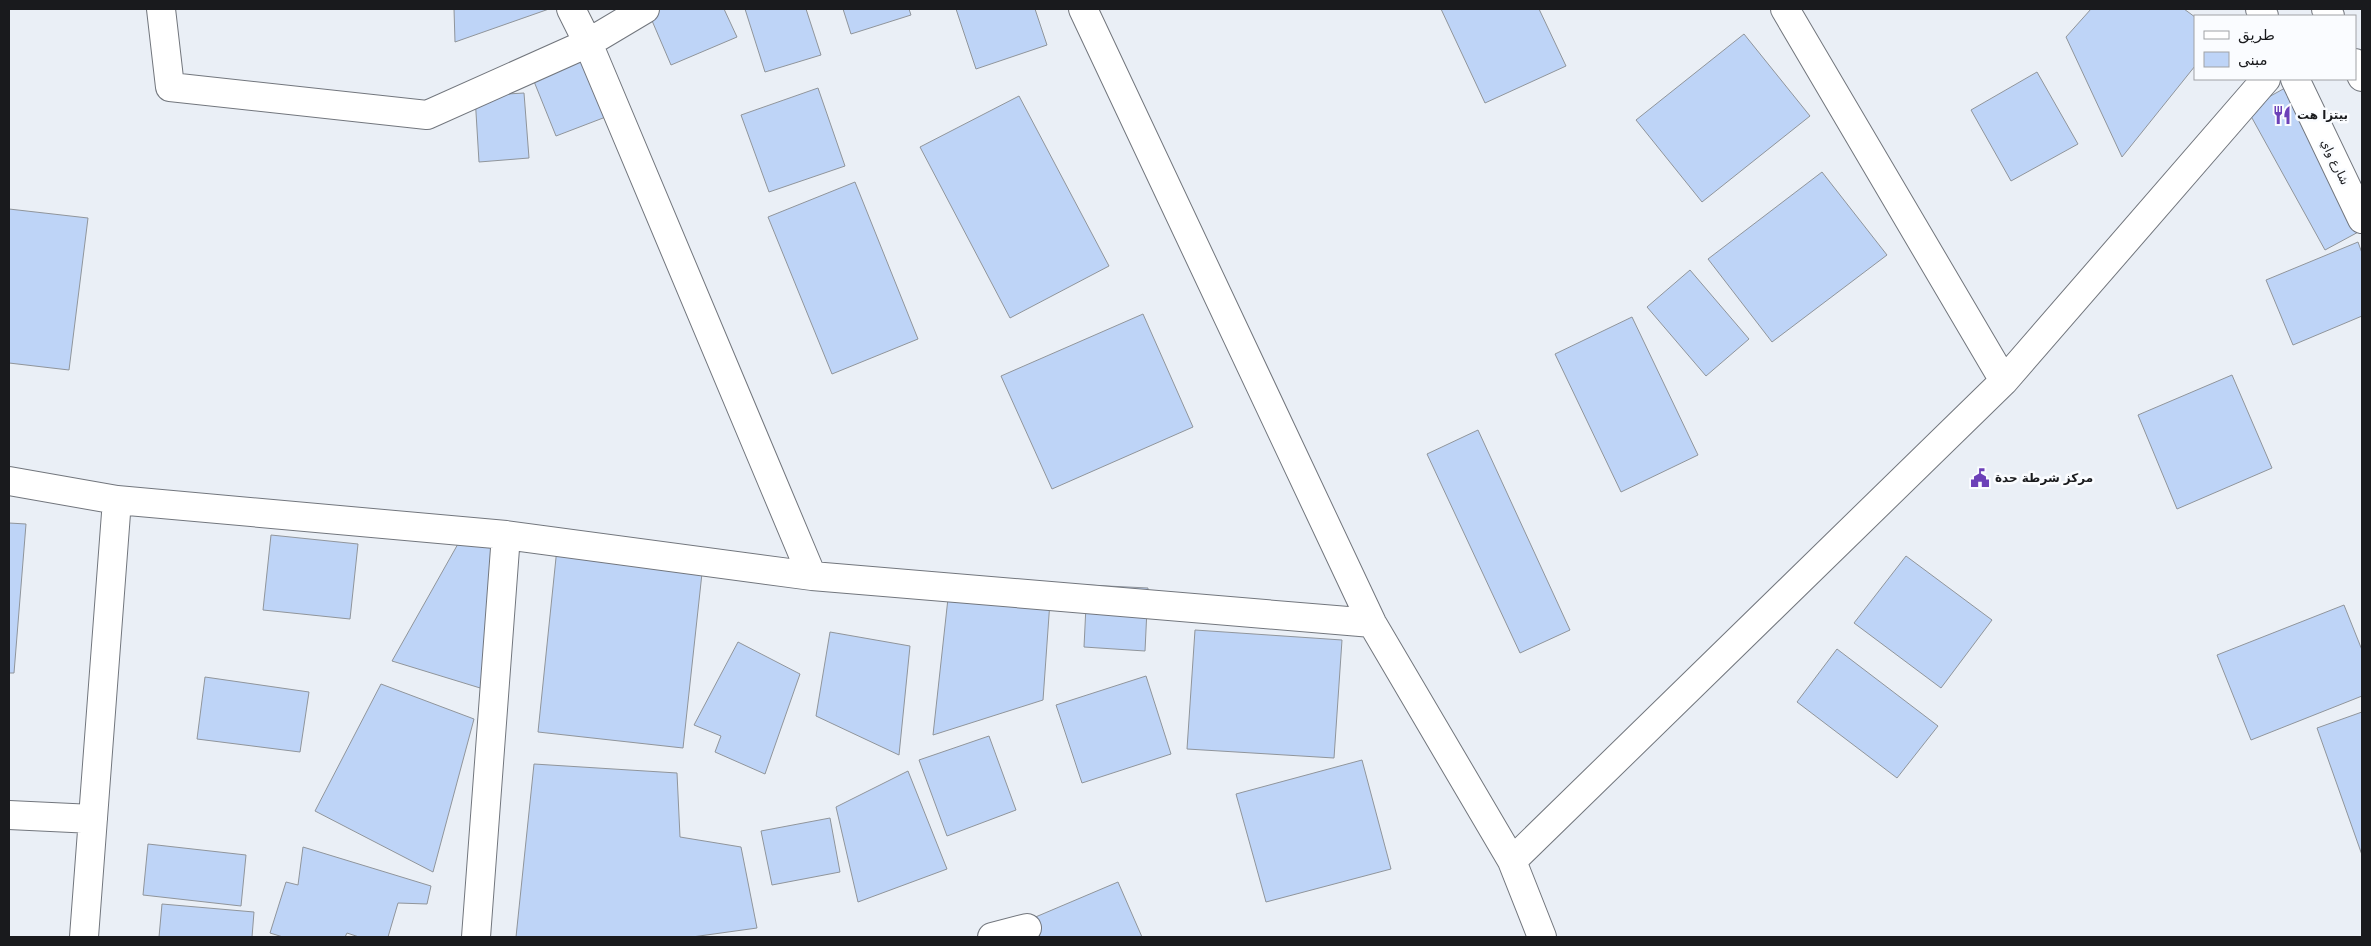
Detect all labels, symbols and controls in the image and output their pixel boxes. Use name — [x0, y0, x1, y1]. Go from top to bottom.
legend — [2194, 15, 2356, 80]
text: طريق — [2238, 26, 2275, 44]
text: مبنى — [2238, 51, 2268, 69]
restaurant icon: بيتزا هت — [2271, 104, 2293, 126]
place label: بيتزا هت — [2297, 108, 2348, 122]
street label: شارع واي — [2317, 137, 2352, 188]
public building icon: مركز شرطة حدة — [1969, 467, 1991, 489]
place label: مركز شرطة حدة — [1995, 471, 2093, 485]

